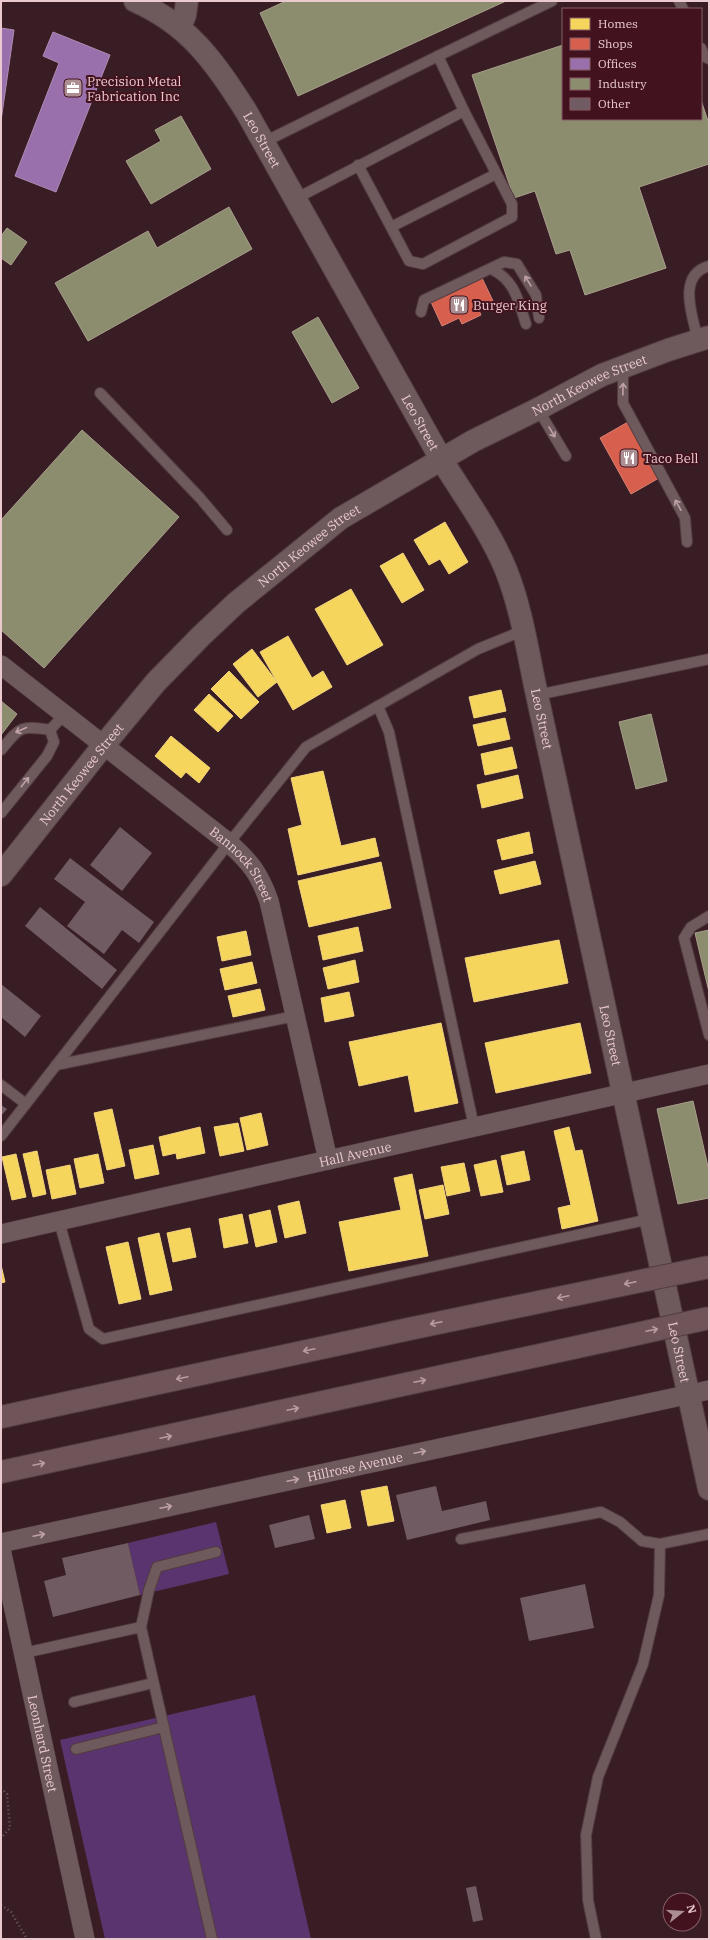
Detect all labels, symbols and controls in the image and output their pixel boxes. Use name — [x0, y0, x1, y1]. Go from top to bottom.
legend — [562, 8, 702, 120]
text: Homes — [598, 16, 638, 31]
text: Shops — [598, 36, 633, 51]
text: Offices — [598, 56, 637, 71]
place label: Precision Metal Fabrication Inc — [87, 73, 182, 105]
text: Industry — [598, 76, 647, 91]
office icon: Precision Metal Fabrication Inc — [62, 77, 84, 99]
text: Other — [598, 96, 631, 111]
street label: Leo Street — [239, 109, 284, 171]
one-way arrow — [523, 275, 531, 287]
restaurant icon: Burger King — [448, 294, 470, 316]
place label: Burger King — [473, 297, 547, 314]
street label: North Keowee Street — [529, 351, 650, 420]
one-way arrow — [619, 383, 627, 396]
street label: Leo Street — [398, 392, 443, 454]
one-way arrow — [549, 426, 557, 438]
restaurant icon: Taco Bell — [618, 447, 640, 469]
place label: Taco Bell — [643, 450, 699, 467]
one-way arrow — [674, 499, 681, 511]
street label: North Keowee Street — [254, 500, 364, 591]
street label: Leo Street — [527, 687, 557, 751]
street label: North Keowee Street — [36, 719, 128, 829]
one-way arrow — [16, 726, 28, 734]
one-way arrow — [20, 777, 29, 788]
street label: Bannock Street — [206, 823, 277, 905]
street label: Leo Street — [595, 1004, 625, 1068]
street label: Hall Avenue — [317, 1138, 393, 1171]
one-way arrow — [624, 1279, 637, 1287]
one-way arrow — [557, 1293, 570, 1301]
one-way arrow — [430, 1319, 443, 1327]
street label: Leo Street — [664, 1320, 694, 1385]
one-way arrow — [645, 1326, 658, 1334]
one-way arrow — [303, 1347, 316, 1355]
one-way arrow — [176, 1374, 189, 1382]
one-way arrow — [413, 1377, 426, 1385]
one-way arrow — [286, 1404, 299, 1412]
one-way arrow — [159, 1432, 172, 1440]
street label: Hillrose Avenue — [306, 1448, 404, 1486]
one-way arrow — [413, 1448, 426, 1456]
one-way arrow — [32, 1460, 45, 1468]
one-way arrow — [286, 1475, 299, 1483]
one-way arrow — [159, 1503, 172, 1511]
one-way arrow — [32, 1531, 45, 1539]
street label: Leonhard Street — [24, 1694, 61, 1794]
north arrow — [662, 1892, 702, 1932]
text: N — [684, 1903, 700, 1916]

